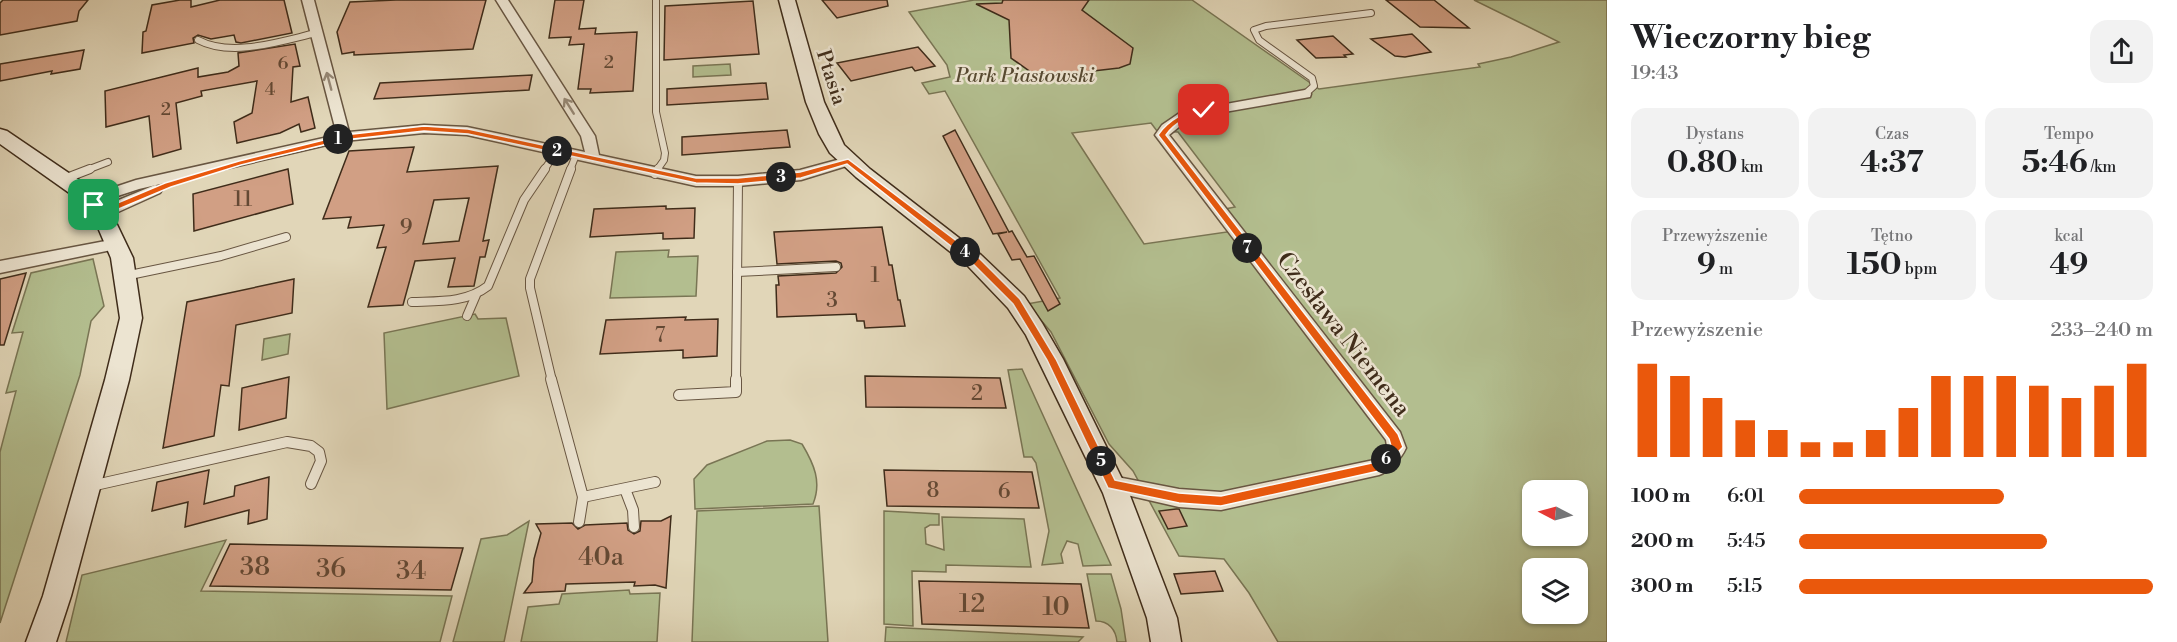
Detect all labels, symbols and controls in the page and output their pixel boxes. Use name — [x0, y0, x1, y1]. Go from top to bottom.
text: Wieczorny bieg — [1631, 18, 1870, 59]
button: share — [2090, 20, 2153, 83]
street label: Ptasia — [810, 47, 851, 109]
house number: 2 — [604, 51, 614, 74]
house number: 6 — [278, 52, 289, 75]
text: 19:43 — [1631, 61, 1678, 86]
park label: Park Piastowski — [954, 64, 1095, 89]
one-way arrow — [323, 72, 334, 91]
house number: 4 — [265, 78, 276, 101]
pin — [1178, 84, 1229, 135]
icon: check — [1187, 93, 1220, 126]
house number: 2 — [161, 98, 171, 121]
one-way arrow — [562, 98, 574, 115]
pin: 1 — [323, 124, 353, 154]
text: Dystans — [1686, 124, 1744, 144]
text: Czas — [1875, 124, 1909, 144]
text: Tempo — [2044, 124, 2094, 144]
text: 1 — [334, 129, 342, 149]
pin: 2 — [542, 136, 572, 166]
text: 2 — [552, 141, 562, 161]
text: 0.80 — [1667, 144, 1738, 182]
text: 4:37 — [1860, 144, 1924, 182]
text: 5:46 — [2022, 144, 2088, 182]
text: km — [1738, 157, 1763, 177]
text: /km — [2088, 157, 2116, 177]
pin: 3 — [766, 162, 796, 192]
text: 3 — [776, 167, 786, 187]
pin — [68, 179, 119, 230]
house number: 11 — [234, 187, 252, 213]
icon: arrive — [77, 188, 110, 221]
house number: 9 — [400, 215, 412, 241]
text: Przewyższenie — [1662, 226, 1768, 246]
text: Tętno — [1871, 226, 1913, 246]
text: kcal — [2054, 226, 2084, 246]
pin: 7 — [1232, 233, 1262, 263]
pin: 4 — [950, 237, 980, 267]
text: 7 — [1242, 238, 1252, 258]
text: 4 — [960, 242, 970, 262]
street label: Czesława Niemena — [1270, 246, 1417, 424]
text: 9 — [1697, 246, 1716, 284]
text: 150 — [1847, 246, 1902, 284]
text: 49 — [2050, 246, 2089, 284]
text: m — [1716, 259, 1733, 279]
text: bpm — [1902, 259, 1937, 279]
house number: 1 — [870, 263, 880, 289]
house number: 3 — [826, 288, 838, 314]
text: Przewyższenie — [1631, 318, 1763, 343]
text: 233–240 m — [2050, 318, 2153, 343]
house number: 7 — [655, 323, 666, 349]
house number: 2 — [971, 381, 983, 407]
pin: 6 — [1371, 444, 1401, 474]
pin: 5 — [1086, 446, 1116, 476]
text: 6 — [1381, 449, 1391, 469]
text: 5 — [1096, 451, 1106, 471]
house number: 8 — [927, 478, 939, 504]
house number: 6 — [998, 479, 1011, 505]
north arrow — [1522, 480, 1588, 546]
map controls — [1522, 480, 1588, 624]
text: 100 m — [1631, 484, 1690, 509]
text: 6:01 — [1727, 484, 1765, 509]
text: 200 m — [1631, 529, 1694, 554]
text: 5:45 — [1727, 529, 1765, 554]
house number: 40a — [578, 541, 625, 573]
house number: 38 — [240, 551, 270, 583]
house number: 36 — [316, 553, 346, 585]
house number: 34 — [396, 555, 426, 587]
button: layers — [1522, 558, 1588, 624]
text: 300 m — [1631, 574, 1694, 599]
text: 5:15 — [1727, 574, 1762, 599]
house number: 12 — [959, 588, 985, 620]
house number: 10 — [1042, 591, 1070, 623]

